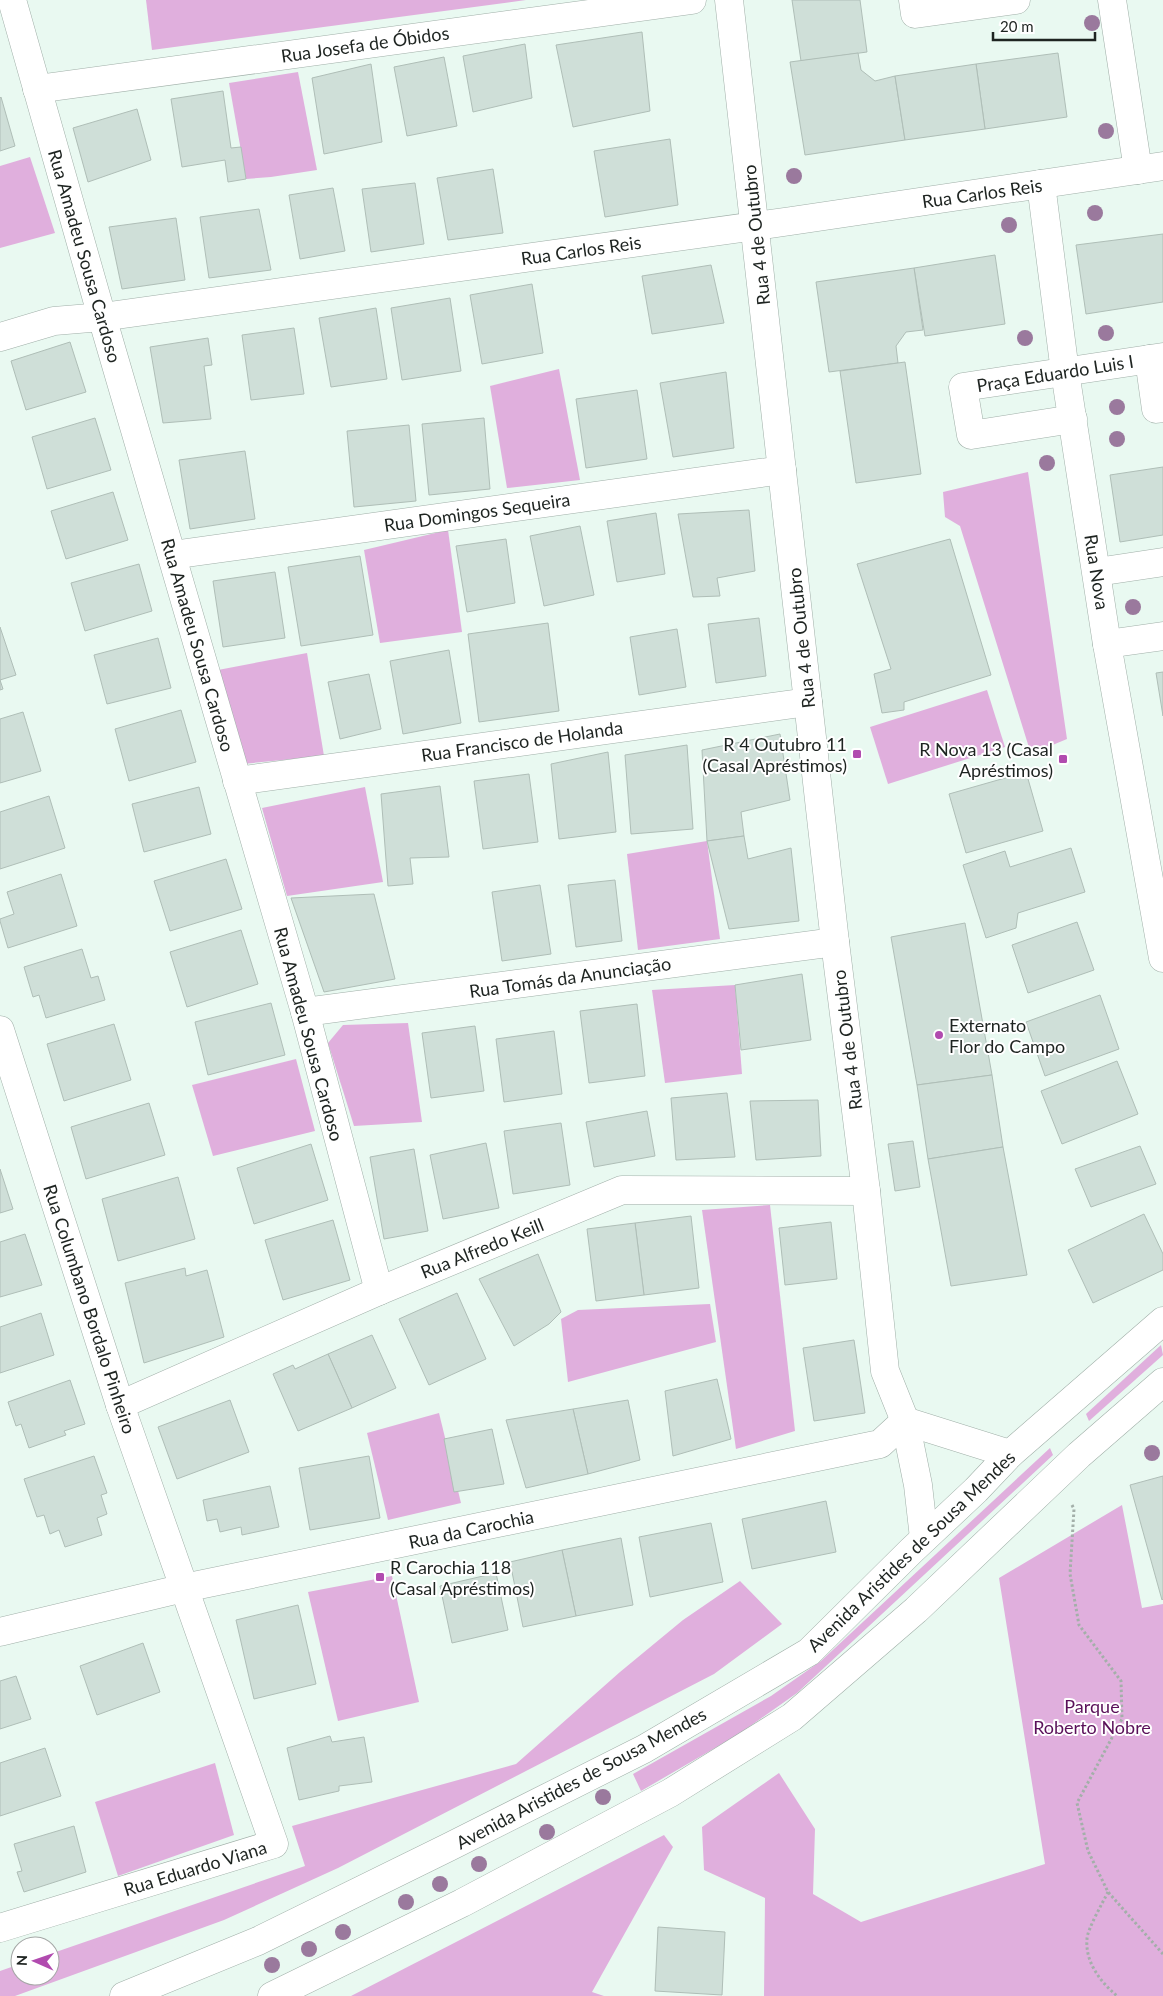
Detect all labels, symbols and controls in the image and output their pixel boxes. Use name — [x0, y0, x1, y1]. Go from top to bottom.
scale bar — [993, 10, 1096, 42]
text: 20 m — [1000, 17, 1034, 35]
street label: Rua Josefa de Óbidos — [280, 21, 451, 67]
street label: Rua Amadeu Sousa Cardoso — [44, 147, 126, 365]
street label: Rua 4 de Outubro — [738, 164, 774, 306]
street label: Rua Carlos Reis — [920, 174, 1044, 212]
street label: Rua Carlos Reis — [519, 231, 643, 269]
street label: Praça Eduardo Luis I — [975, 350, 1135, 396]
street label: Rua Domingos Sequeira — [382, 488, 572, 536]
street label: Rua Nova — [1080, 533, 1114, 611]
street label: Rua Amadeu Sousa Cardoso — [157, 536, 239, 754]
street label: Rua 4 de Outubro — [783, 567, 819, 709]
street label: Rua Francisco de Holanda — [420, 716, 624, 766]
place label: R 4 Outubro 11 (Casal Apréstimos) — [703, 733, 847, 776]
place label: R Nova 13 (Casal Apréstimos) — [919, 738, 1053, 781]
marker: R 4 Outubro 11 (Casal Apréstimos) — [851, 748, 863, 760]
marker: R Nova 13 (Casal Apréstimos) — [1057, 753, 1069, 765]
street label: Rua Amadeu Sousa Cardoso — [270, 925, 348, 1143]
street label: Rua Tomás da Anunciação — [468, 952, 672, 1002]
street label: Rua 4 de Outubro — [827, 969, 867, 1111]
place label: Externato Flor do Campo — [949, 1014, 1065, 1057]
marker: Externato Flor do Campo — [933, 1029, 945, 1041]
street label: Rua Columbano Bordalo Pinheiro — [39, 1182, 141, 1436]
street label: Rua Alfredo Keill — [417, 1213, 547, 1283]
street label: Avenida Aristides de Sousa Mendes — [803, 1446, 1020, 1656]
street label: Rua da Carochia — [406, 1505, 536, 1553]
place label: R Carochia 118 (Casal Apréstimos) — [390, 1556, 534, 1599]
marker: R Carochia 118 (Casal Apréstimos) — [374, 1571, 386, 1583]
park label: Parque Roberto Nobre — [1033, 1695, 1151, 1738]
street label: Avenida Aristides de Sousa Mendes — [452, 1702, 710, 1853]
street label: Rua Eduardo Viana — [121, 1836, 269, 1900]
north arrow — [10, 1936, 60, 1986]
text: N — [13, 1955, 30, 1966]

